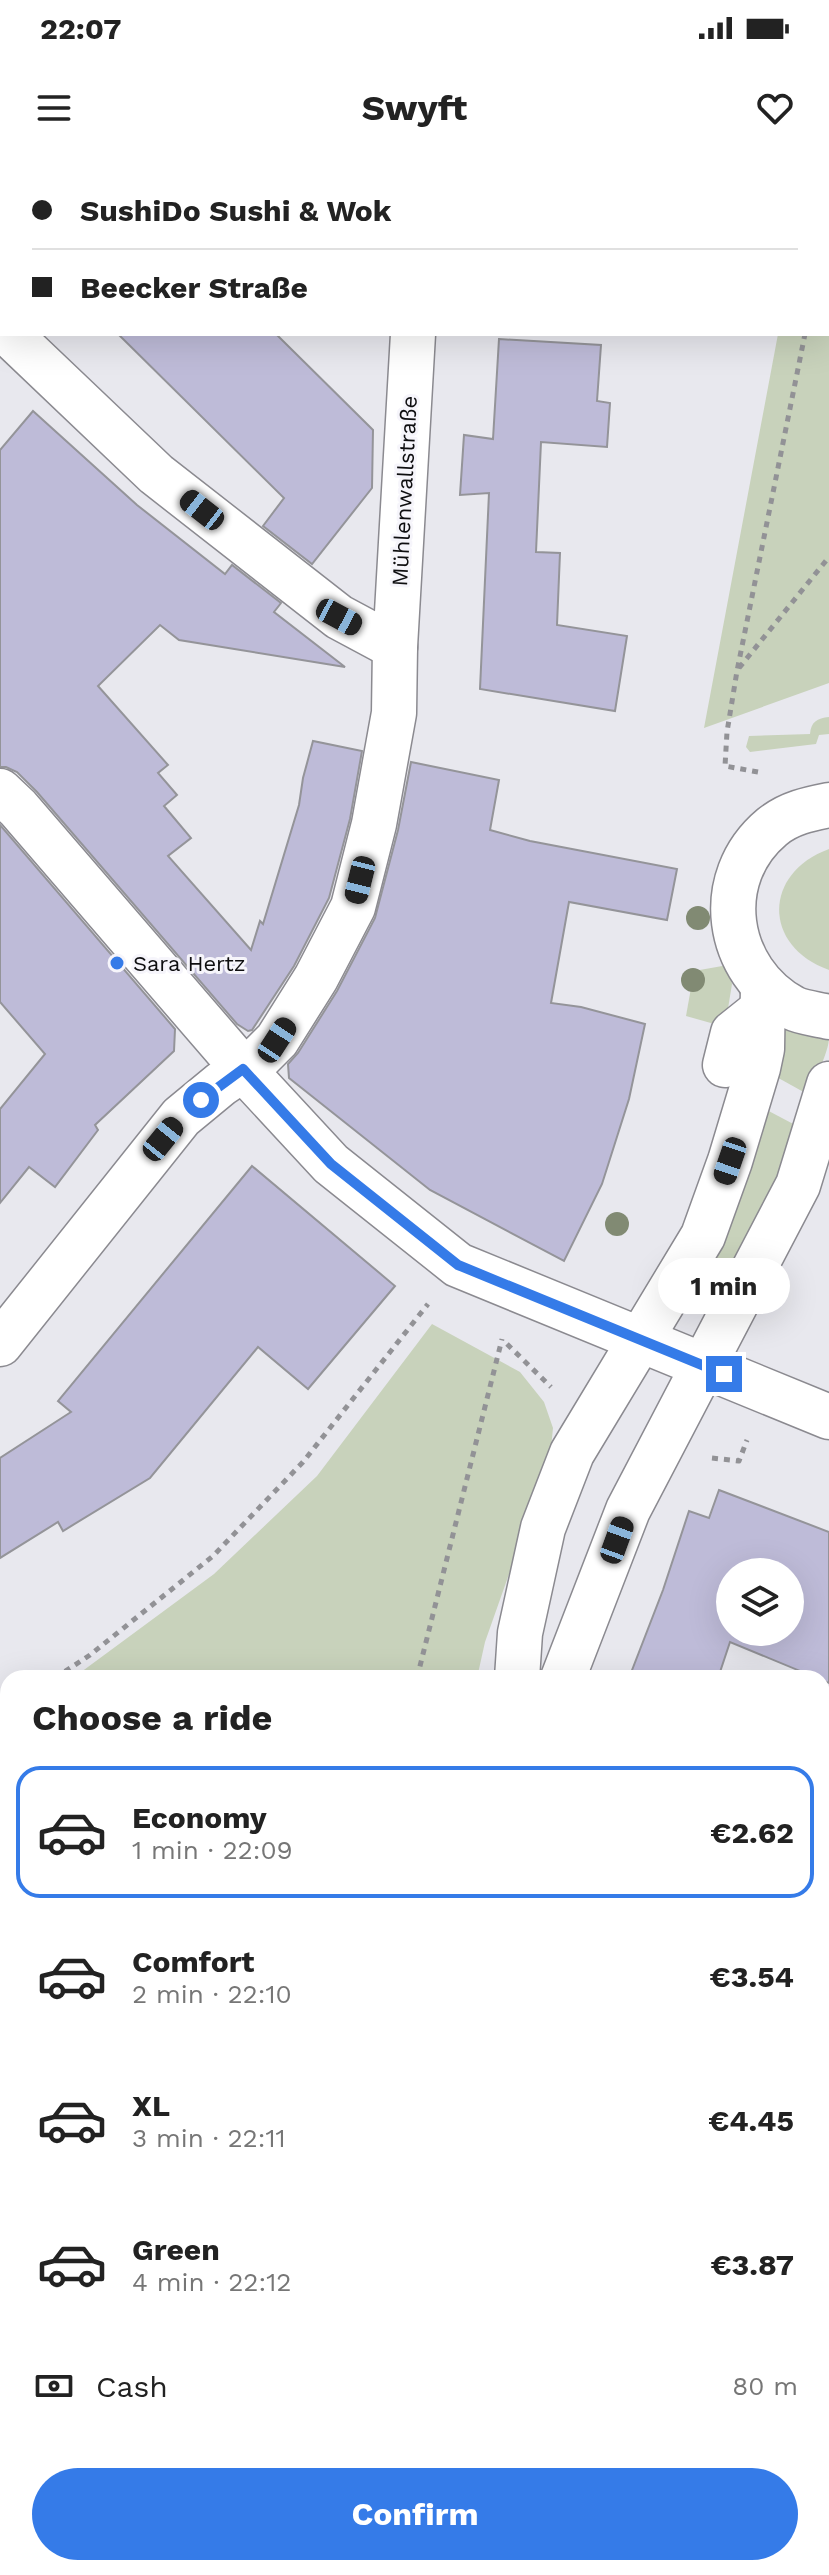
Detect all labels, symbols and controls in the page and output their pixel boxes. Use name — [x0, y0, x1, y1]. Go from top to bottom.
text: 22:07 — [40, 11, 122, 46]
icon: menu — [32, 86, 76, 130]
icon: heart — [753, 86, 797, 130]
text: Swyft — [362, 87, 467, 129]
text: SushiDo Sushi & Wok — [80, 193, 391, 228]
text: Beecker Straße — [80, 270, 308, 305]
street label: Mühlenwallstraße — [387, 395, 422, 587]
car — [176, 486, 228, 534]
car — [312, 595, 366, 639]
car — [343, 854, 377, 906]
place label: Sara Hertz — [133, 951, 245, 976]
marker: Sara Hertz — [108, 954, 126, 972]
car — [254, 1013, 300, 1067]
route start — [183, 1082, 219, 1118]
car — [139, 1113, 187, 1165]
car — [711, 1134, 749, 1188]
callout: 1 min — [658, 1258, 790, 1314]
text: 1 min — [691, 1271, 757, 1301]
route end — [706, 1356, 742, 1392]
car — [598, 1513, 636, 1567]
map controls — [716, 1558, 804, 1646]
button: layers — [716, 1558, 804, 1646]
text: Choose a ride — [32, 1697, 272, 1739]
icon: car — [36, 1796, 108, 1868]
text: Economy — [132, 1800, 267, 1835]
text: €2.62 — [710, 1815, 794, 1850]
text: 1 min · 22:09 — [132, 1835, 293, 1865]
icon: car — [36, 1940, 108, 2012]
text: Comfort — [132, 1944, 254, 1979]
text: €3.54 — [710, 1959, 794, 1994]
text: 2 min · 22:10 — [132, 1979, 292, 2009]
icon: car — [36, 2084, 108, 2156]
text: XL — [132, 2088, 170, 2123]
text: €4.45 — [708, 2103, 794, 2138]
text: 3 min · 22:11 — [132, 2123, 286, 2153]
icon: car — [36, 2228, 108, 2300]
text: Green — [132, 2232, 220, 2267]
text: €3.87 — [710, 2247, 794, 2282]
text: 4 min · 22:12 — [132, 2267, 291, 2297]
icon: cash — [32, 2364, 76, 2408]
text: Cash — [96, 2369, 168, 2404]
text: 80 m — [732, 2371, 798, 2401]
button: Confirm — [32, 2468, 798, 2560]

